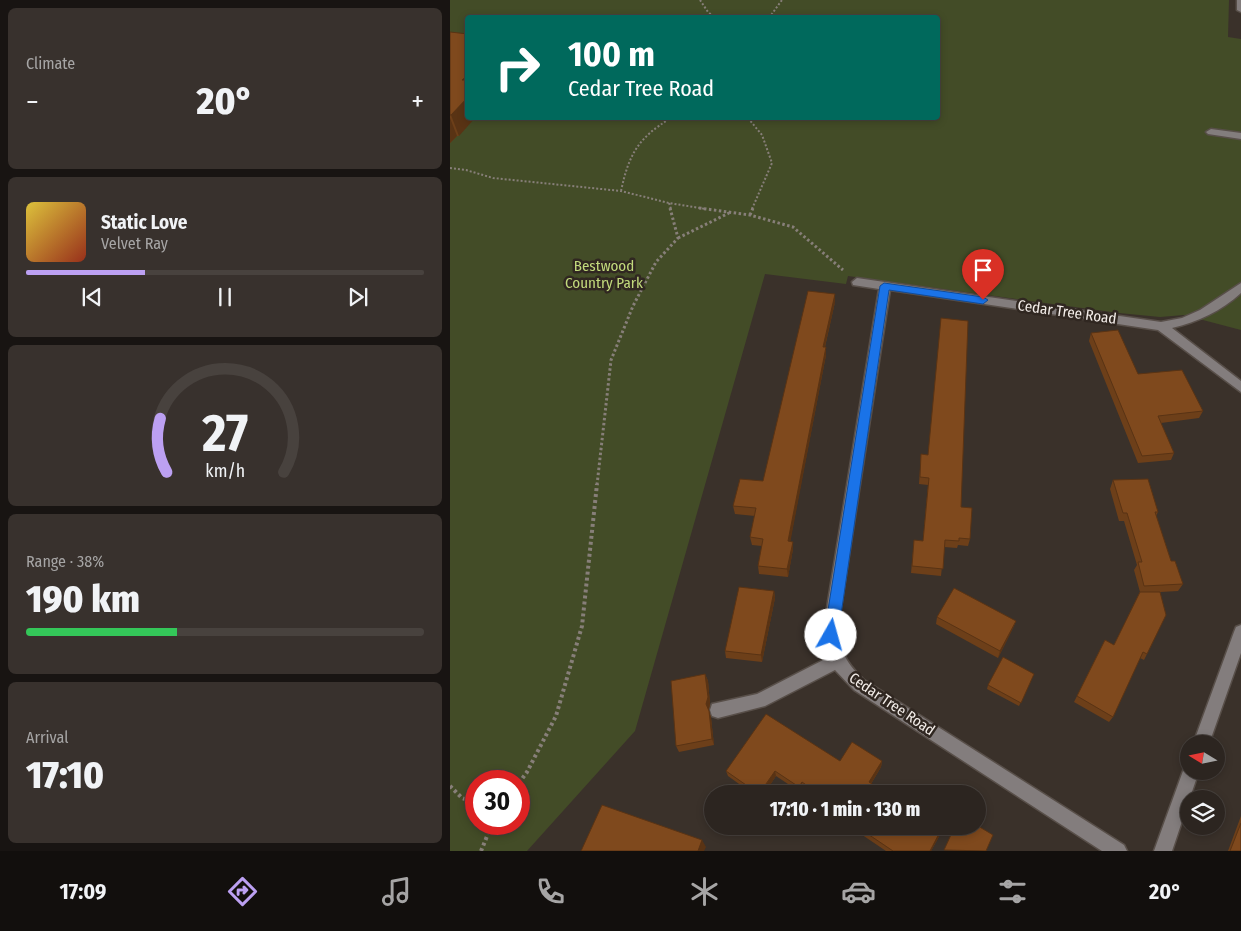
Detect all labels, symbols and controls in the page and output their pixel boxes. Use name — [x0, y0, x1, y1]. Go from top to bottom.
text: 100 m — [568, 33, 655, 75]
icon: right — [485, 35, 550, 100]
text: Climate — [26, 54, 75, 73]
text: Cedar Tree Road — [568, 75, 714, 102]
text: 20° — [197, 78, 253, 124]
text: − — [26, 85, 39, 118]
text: + — [411, 85, 424, 118]
text: Static Love — [101, 211, 188, 234]
text: Velvet Ray — [101, 234, 168, 253]
pin — [962, 249, 1004, 300]
icon: arrive — [969, 256, 997, 284]
park label: Bestwood Country Park — [565, 257, 643, 292]
icon: previous — [78, 283, 106, 311]
icon: pause — [211, 283, 239, 311]
icon: next — [344, 283, 372, 311]
street label: Cedar Tree Road — [1016, 296, 1118, 328]
text: 27 — [201, 402, 248, 465]
text: km/h — [205, 460, 245, 482]
text: Range · 38% — [26, 552, 104, 571]
text: 190 km — [26, 576, 140, 622]
position arrow — [804, 608, 856, 660]
street label: Cedar Tree Road — [846, 669, 938, 739]
text: Arrival — [26, 728, 68, 747]
north arrow — [1180, 735, 1225, 780]
map controls — [1180, 735, 1225, 835]
text: 17:10 — [26, 752, 104, 798]
speed limit sign: 30 — [465, 770, 530, 835]
button: layers — [1180, 790, 1225, 835]
text: 17:10 · 1 min · 130 m — [770, 798, 920, 821]
icon: directions — [225, 874, 260, 909]
icon: music — [379, 874, 414, 909]
icon: phone — [533, 874, 568, 909]
icon: climate — [687, 874, 722, 909]
icon: car — [841, 874, 876, 909]
icon: filters — [995, 874, 1030, 909]
text: 17:09 — [59, 878, 106, 905]
text: 20° — [1149, 878, 1181, 905]

